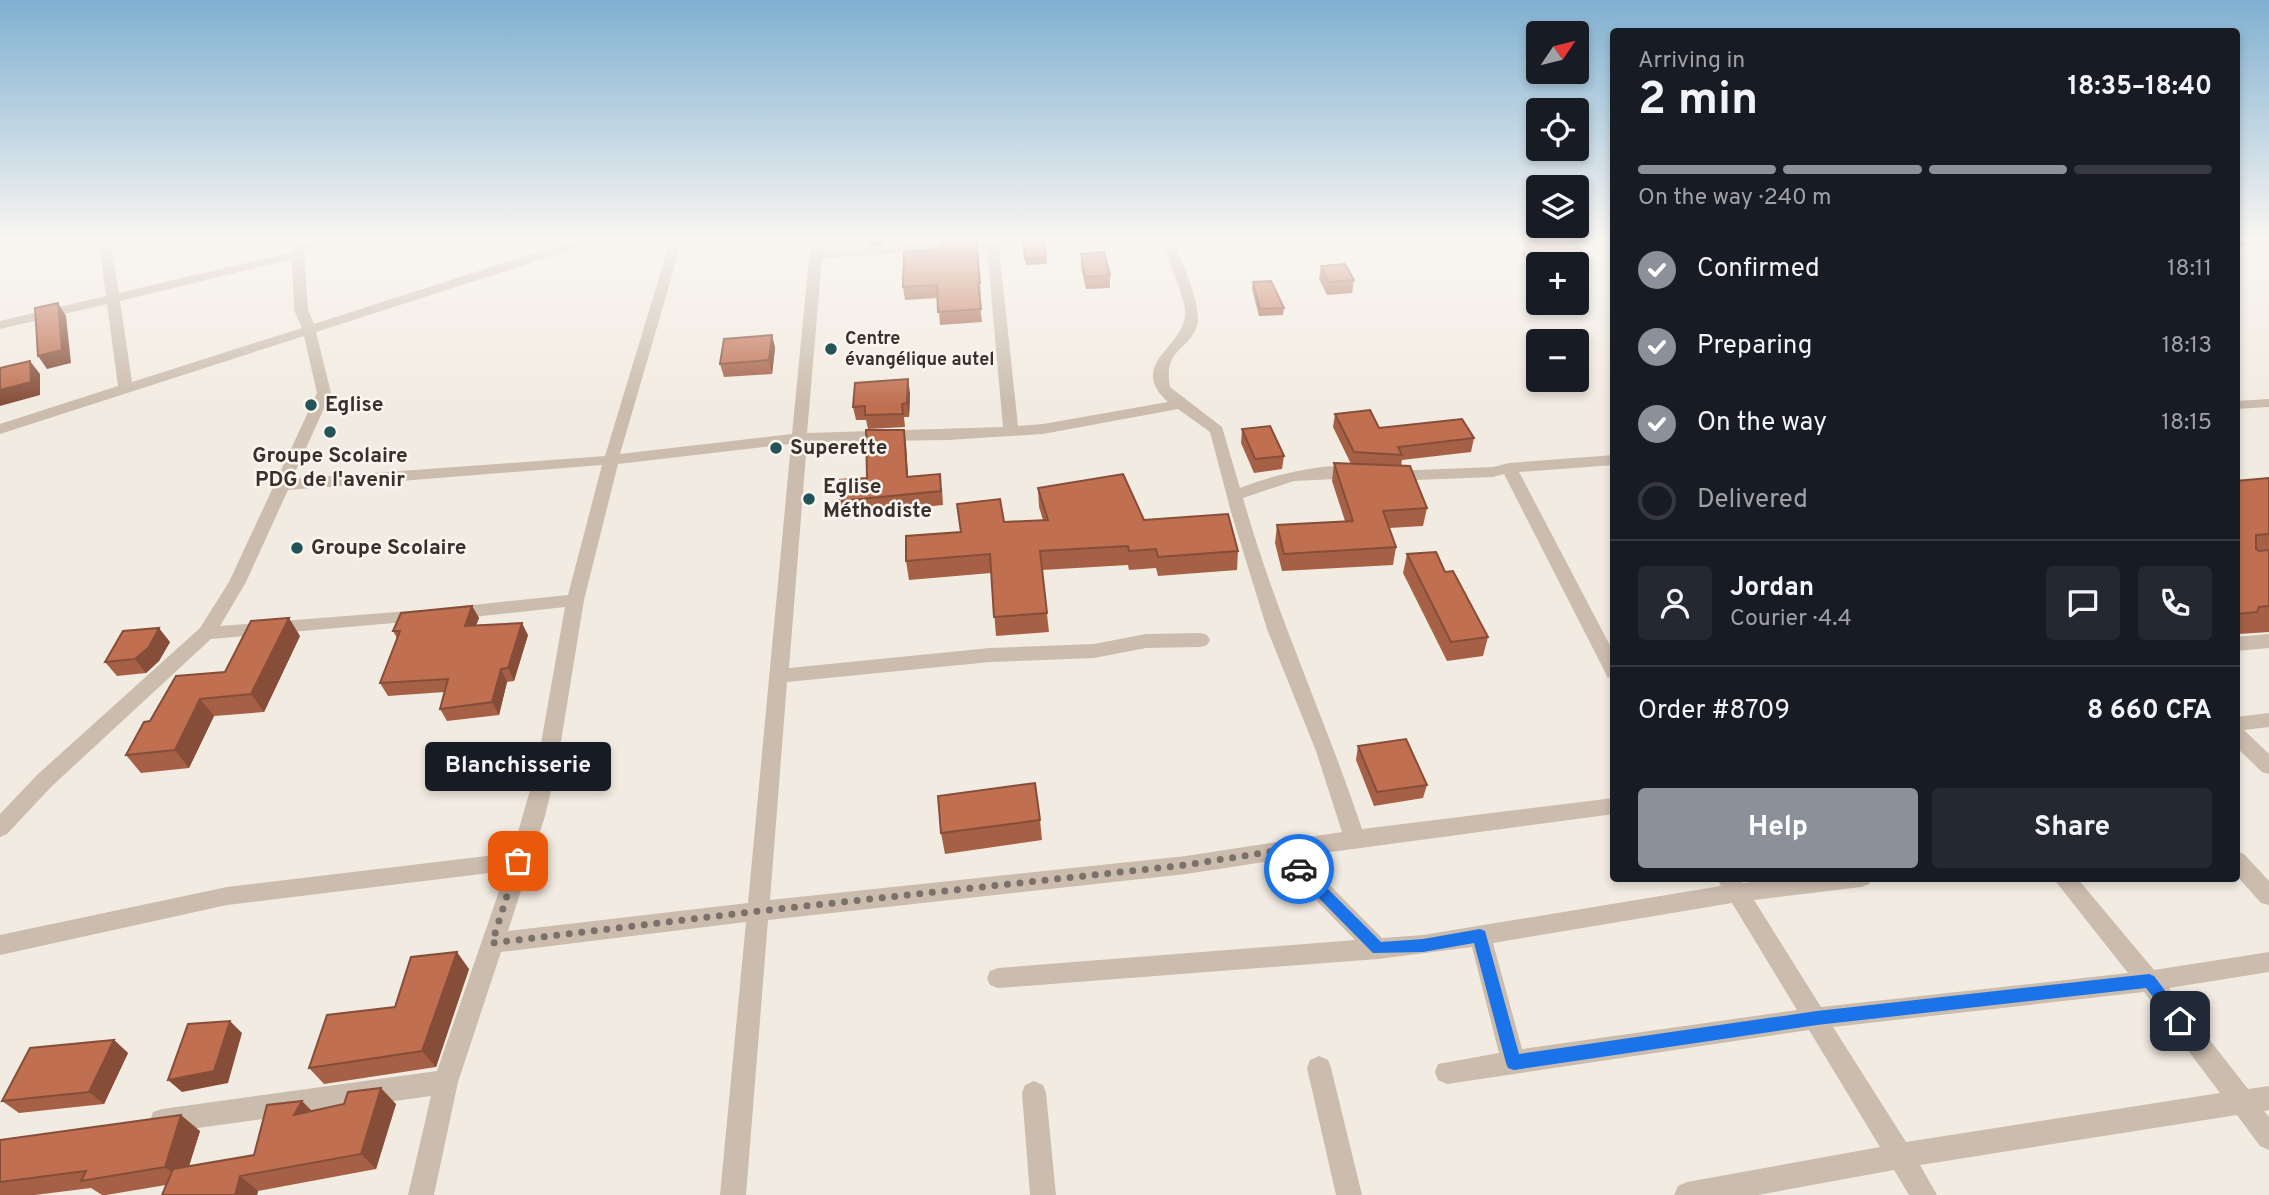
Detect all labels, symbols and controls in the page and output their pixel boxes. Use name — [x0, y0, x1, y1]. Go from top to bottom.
north arrow — [1526, 21, 1589, 84]
map controls — [1526, 21, 1589, 392]
text: Arriving in — [1638, 47, 1745, 76]
text: 18:35–18:40 — [2068, 71, 2212, 104]
text: 2 min — [1638, 72, 1758, 131]
button: locate — [1526, 98, 1589, 161]
button: layers — [1526, 175, 1589, 238]
text: On the way · 240 m — [1638, 184, 1832, 213]
icon: check — [1638, 251, 1676, 289]
button: + — [1526, 252, 1589, 315]
text: Confirmed — [1697, 253, 1820, 286]
text: 18:11 — [2167, 255, 2212, 284]
place label: Centre évangélique autel — [845, 328, 994, 372]
icon: check — [1638, 328, 1676, 366]
button: − — [1526, 329, 1589, 392]
text: Preparing — [1697, 330, 1812, 363]
text: 18:13 — [2162, 332, 2212, 361]
marker: Centre évangélique autel — [823, 341, 839, 357]
place label: Eglise — [325, 392, 383, 419]
marker: Eglise — [303, 397, 319, 413]
icon: check — [1638, 405, 1676, 443]
text: On the way — [1697, 407, 1827, 440]
text: 18:15 — [2161, 409, 2212, 438]
marker: Groupe Scolaire PDG de l'avenir — [322, 424, 338, 440]
place label: Superette — [790, 435, 887, 462]
marker: Superette — [768, 440, 784, 456]
place label: Groupe Scolaire PDG de l'avenir — [252, 443, 408, 494]
place label: Eglise Méthodiste — [823, 474, 932, 525]
text: Delivered — [1697, 484, 1808, 517]
marker: Eglise Méthodiste — [801, 491, 817, 507]
place label: Groupe Scolaire — [311, 535, 466, 562]
marker: Groupe Scolaire — [289, 540, 305, 556]
button: person — [1638, 566, 1712, 640]
button: chat — [2046, 566, 2120, 640]
button: phone — [2138, 566, 2212, 640]
text: Jordan — [1730, 572, 1814, 605]
text: Courier · 4.4 — [1730, 605, 1852, 634]
text: Order #8709 — [1638, 695, 1790, 728]
text: 8 660 CFA — [2087, 695, 2212, 728]
callout: Blanchisserie — [425, 742, 611, 791]
text: Blanchisserie — [445, 752, 591, 781]
button: Help — [1638, 788, 1918, 868]
button: Share — [1932, 788, 2212, 868]
pin — [488, 831, 548, 891]
courier — [1264, 834, 1334, 904]
icon: bag — [499, 842, 537, 880]
icon: car — [1280, 850, 1318, 888]
pin — [2150, 991, 2210, 1051]
icon: home — [2161, 1002, 2199, 1040]

